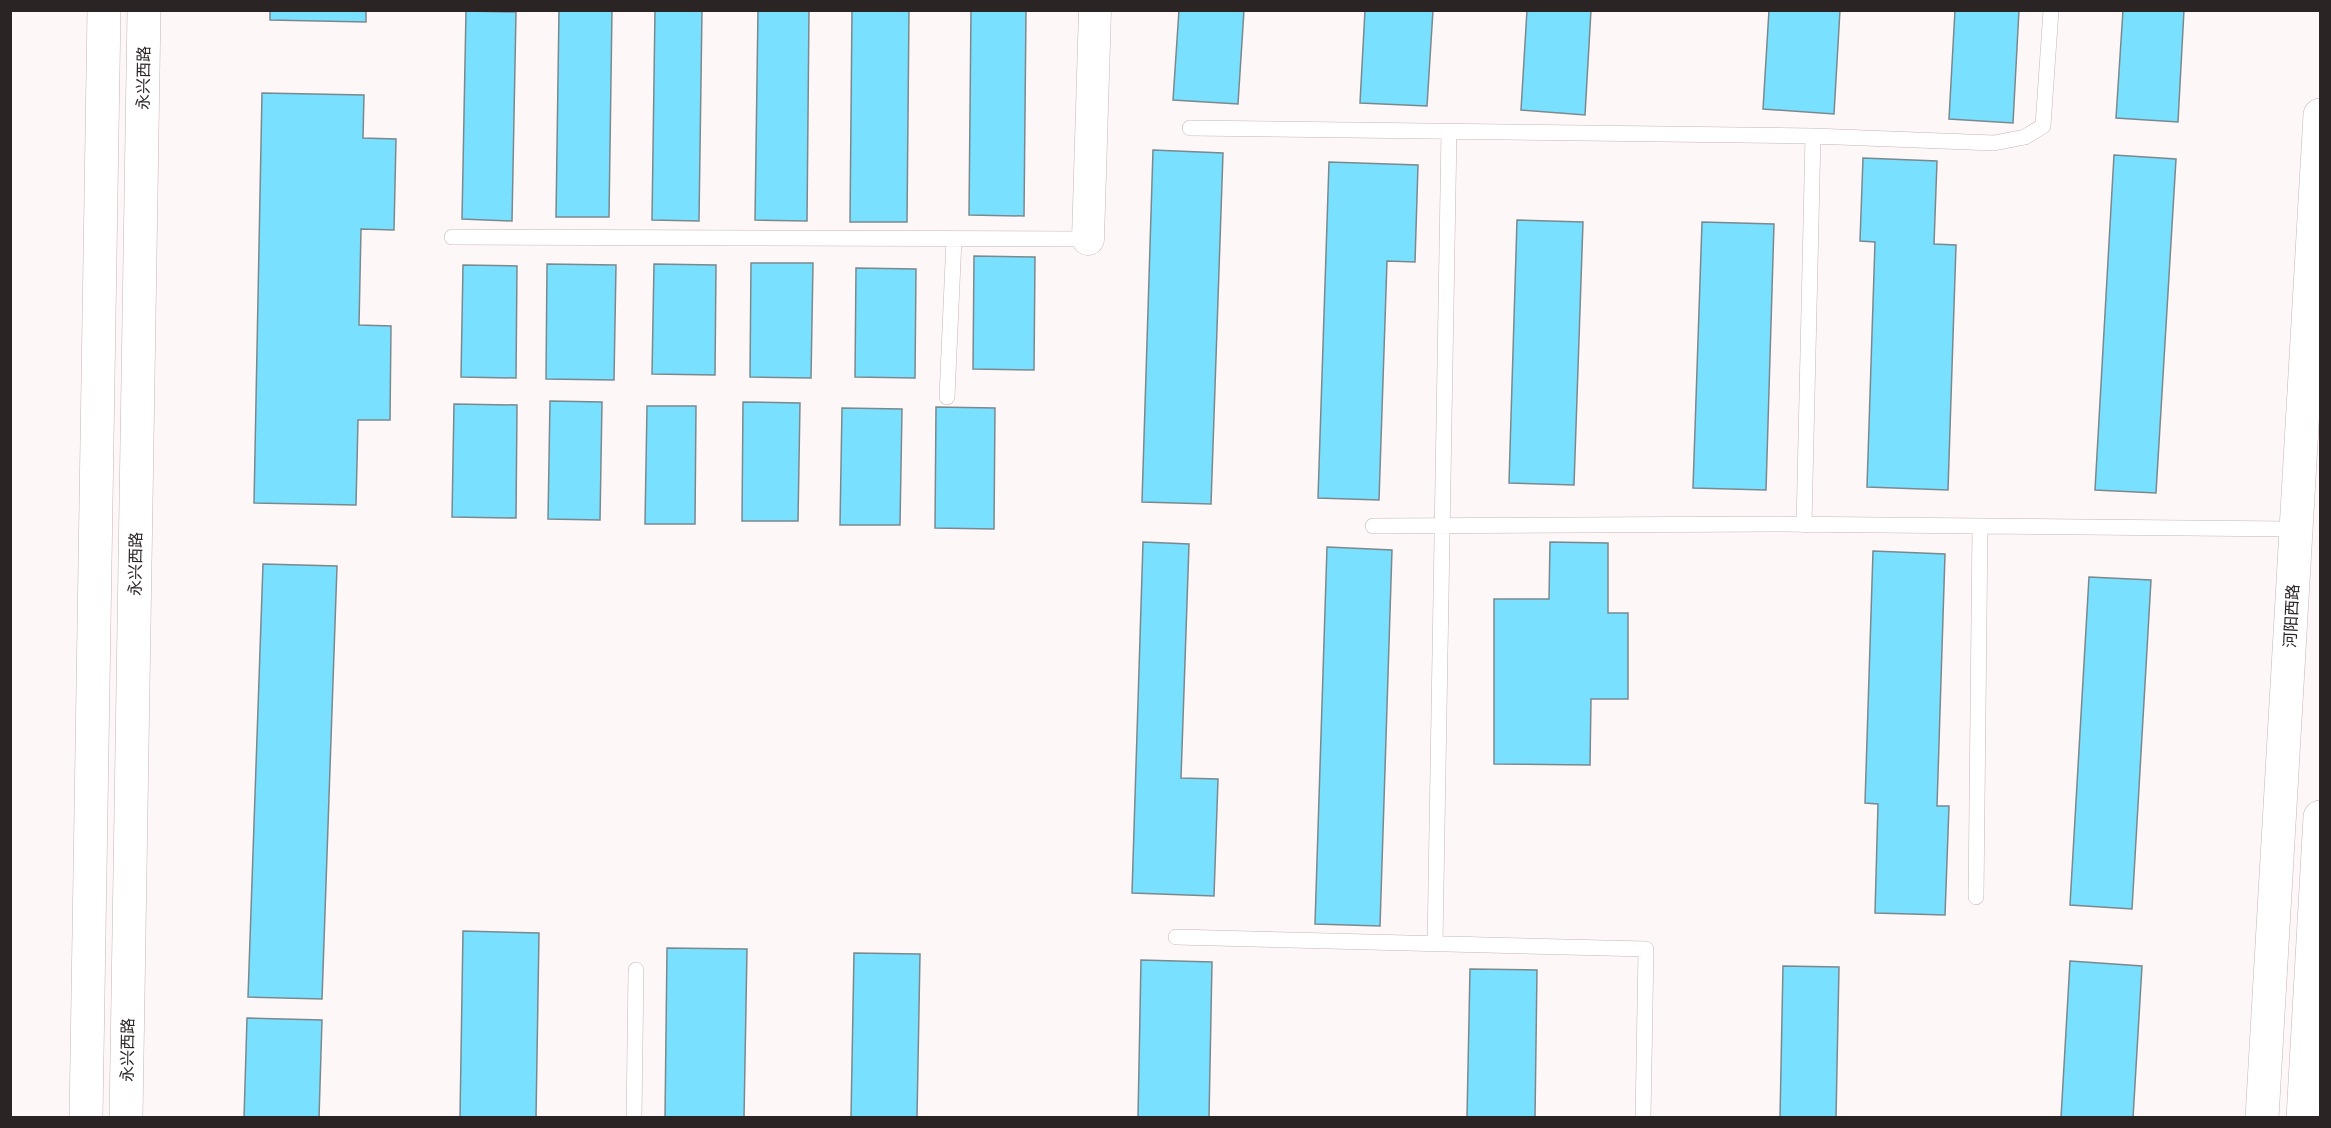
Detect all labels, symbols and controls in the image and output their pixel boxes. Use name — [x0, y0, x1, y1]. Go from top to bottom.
street label: 永兴西路 — [132, 46, 153, 110]
street label: 永兴西路 — [124, 532, 145, 596]
street label: 河阳西路 — [2279, 584, 2302, 648]
street label: 永兴西路 — [116, 1018, 137, 1082]

